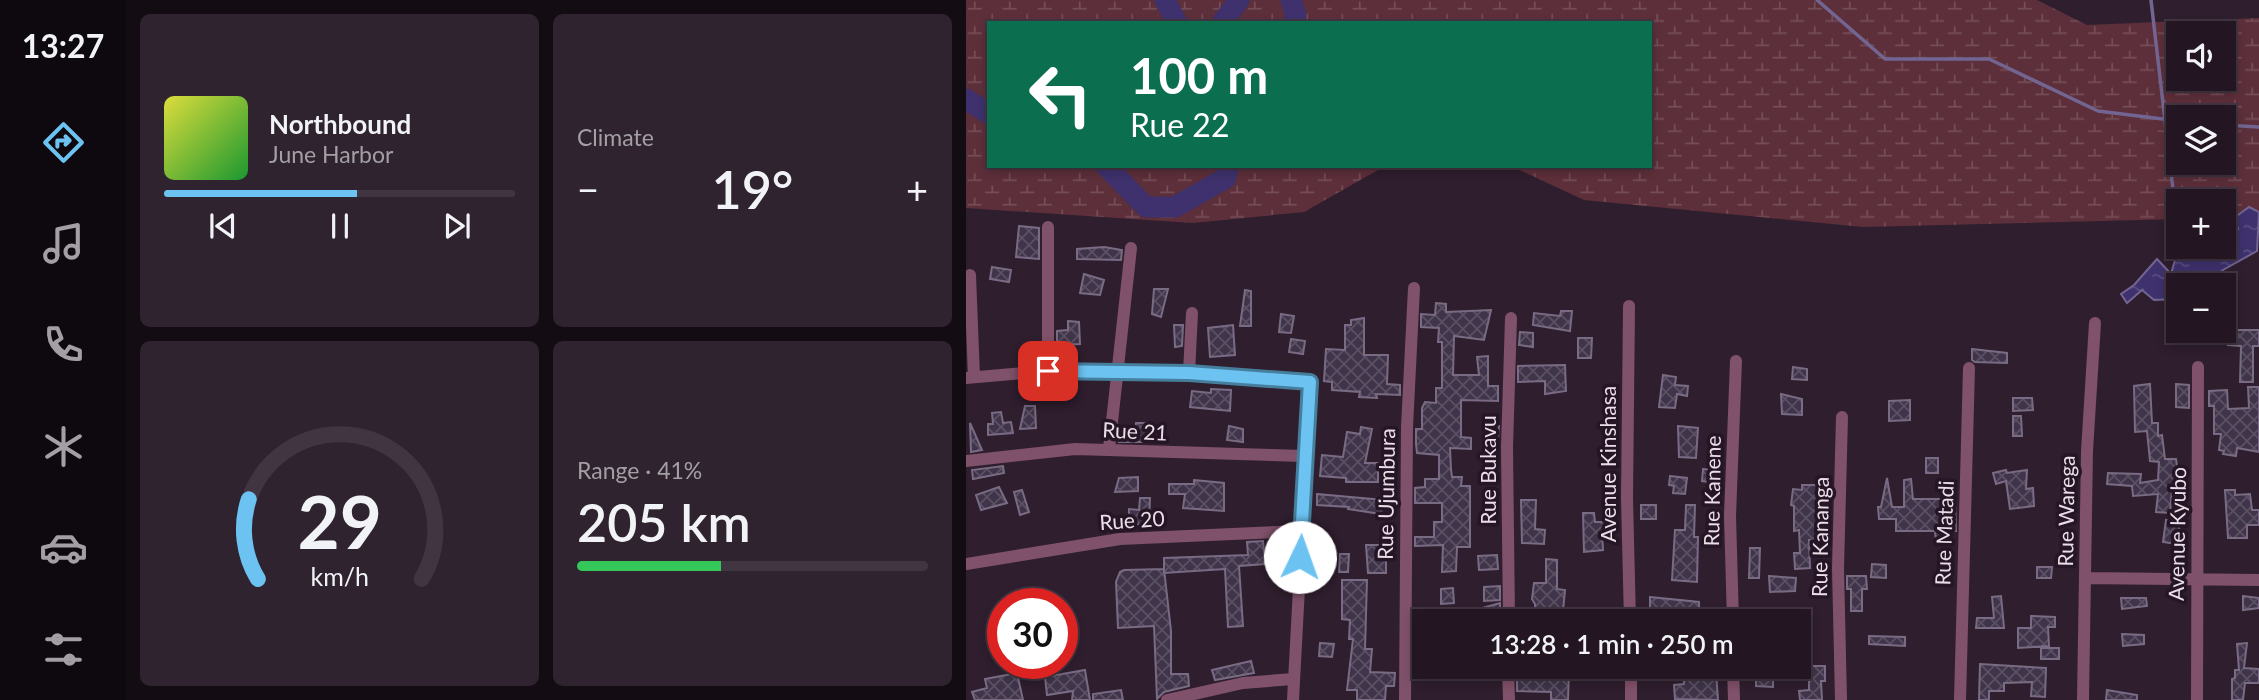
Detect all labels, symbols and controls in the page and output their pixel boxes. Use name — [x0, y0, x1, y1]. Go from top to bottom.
map controls — [2166, 21, 2236, 343]
button: sound — [2166, 21, 2236, 91]
text: 13:27 — [22, 26, 104, 65]
text: 100 m — [1130, 46, 1268, 104]
icon: left — [1015, 49, 1106, 140]
text: Rue 22 — [1130, 105, 1229, 144]
button: layers — [2166, 105, 2236, 175]
text: Northbound — [269, 108, 411, 140]
icon: directions — [39, 118, 88, 167]
text: Climate — [577, 123, 654, 151]
text: June Harbor — [269, 140, 393, 168]
text: 19° — [712, 158, 793, 220]
text: − — [577, 166, 599, 212]
text: + — [906, 166, 928, 212]
button: + — [2166, 189, 2236, 259]
icon: previous — [204, 207, 242, 245]
icon: pause — [321, 207, 359, 245]
icon: next — [438, 207, 476, 245]
icon: music — [39, 219, 88, 268]
button: − — [2166, 273, 2236, 343]
icon: phone — [39, 320, 88, 369]
pin — [1018, 341, 1078, 401]
icon: arrive — [1029, 352, 1067, 390]
street label: Avenue Kinshasa — [1595, 386, 1620, 542]
street label: Rue Bukavu — [1475, 415, 1500, 525]
street label: Rue 21 — [1102, 416, 1168, 445]
icon: climate — [39, 422, 88, 471]
street label: Rue Ujumbura — [1372, 428, 1399, 560]
street label: Rue Kanene — [1698, 435, 1725, 547]
street label: Rue Warega — [2052, 455, 2079, 567]
text: Range · 41% — [577, 456, 702, 484]
street label: Avenue Kyubo — [2163, 467, 2190, 601]
street label: Rue Kananga — [1806, 477, 1833, 597]
text: 29 — [297, 478, 382, 566]
street label: Rue Matadi — [1929, 480, 1958, 586]
text: 205 km — [577, 491, 751, 553]
street label: Rue 20 — [1098, 505, 1165, 534]
position arrow — [1263, 520, 1337, 594]
icon: car — [39, 523, 88, 572]
text: km/h — [310, 561, 369, 591]
speed limit sign: 30 — [987, 588, 1078, 679]
icon: filters — [39, 625, 88, 674]
text: 13:28 · 1 min · 250 m — [1489, 628, 1734, 660]

